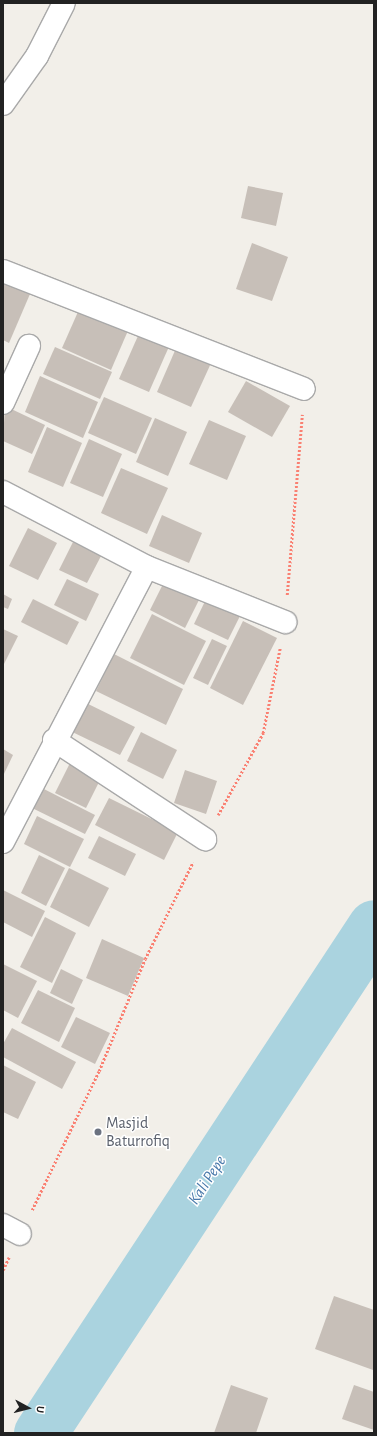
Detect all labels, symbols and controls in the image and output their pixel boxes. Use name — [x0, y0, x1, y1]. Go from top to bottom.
place label: Masjid Baturrofiq — [106, 1113, 170, 1151]
marker: Masjid Baturrofiq — [93, 1127, 103, 1137]
water label: Kali Pepe — [184, 1152, 230, 1208]
north arrow — [8, 1388, 48, 1428]
text: U — [35, 1405, 46, 1414]

